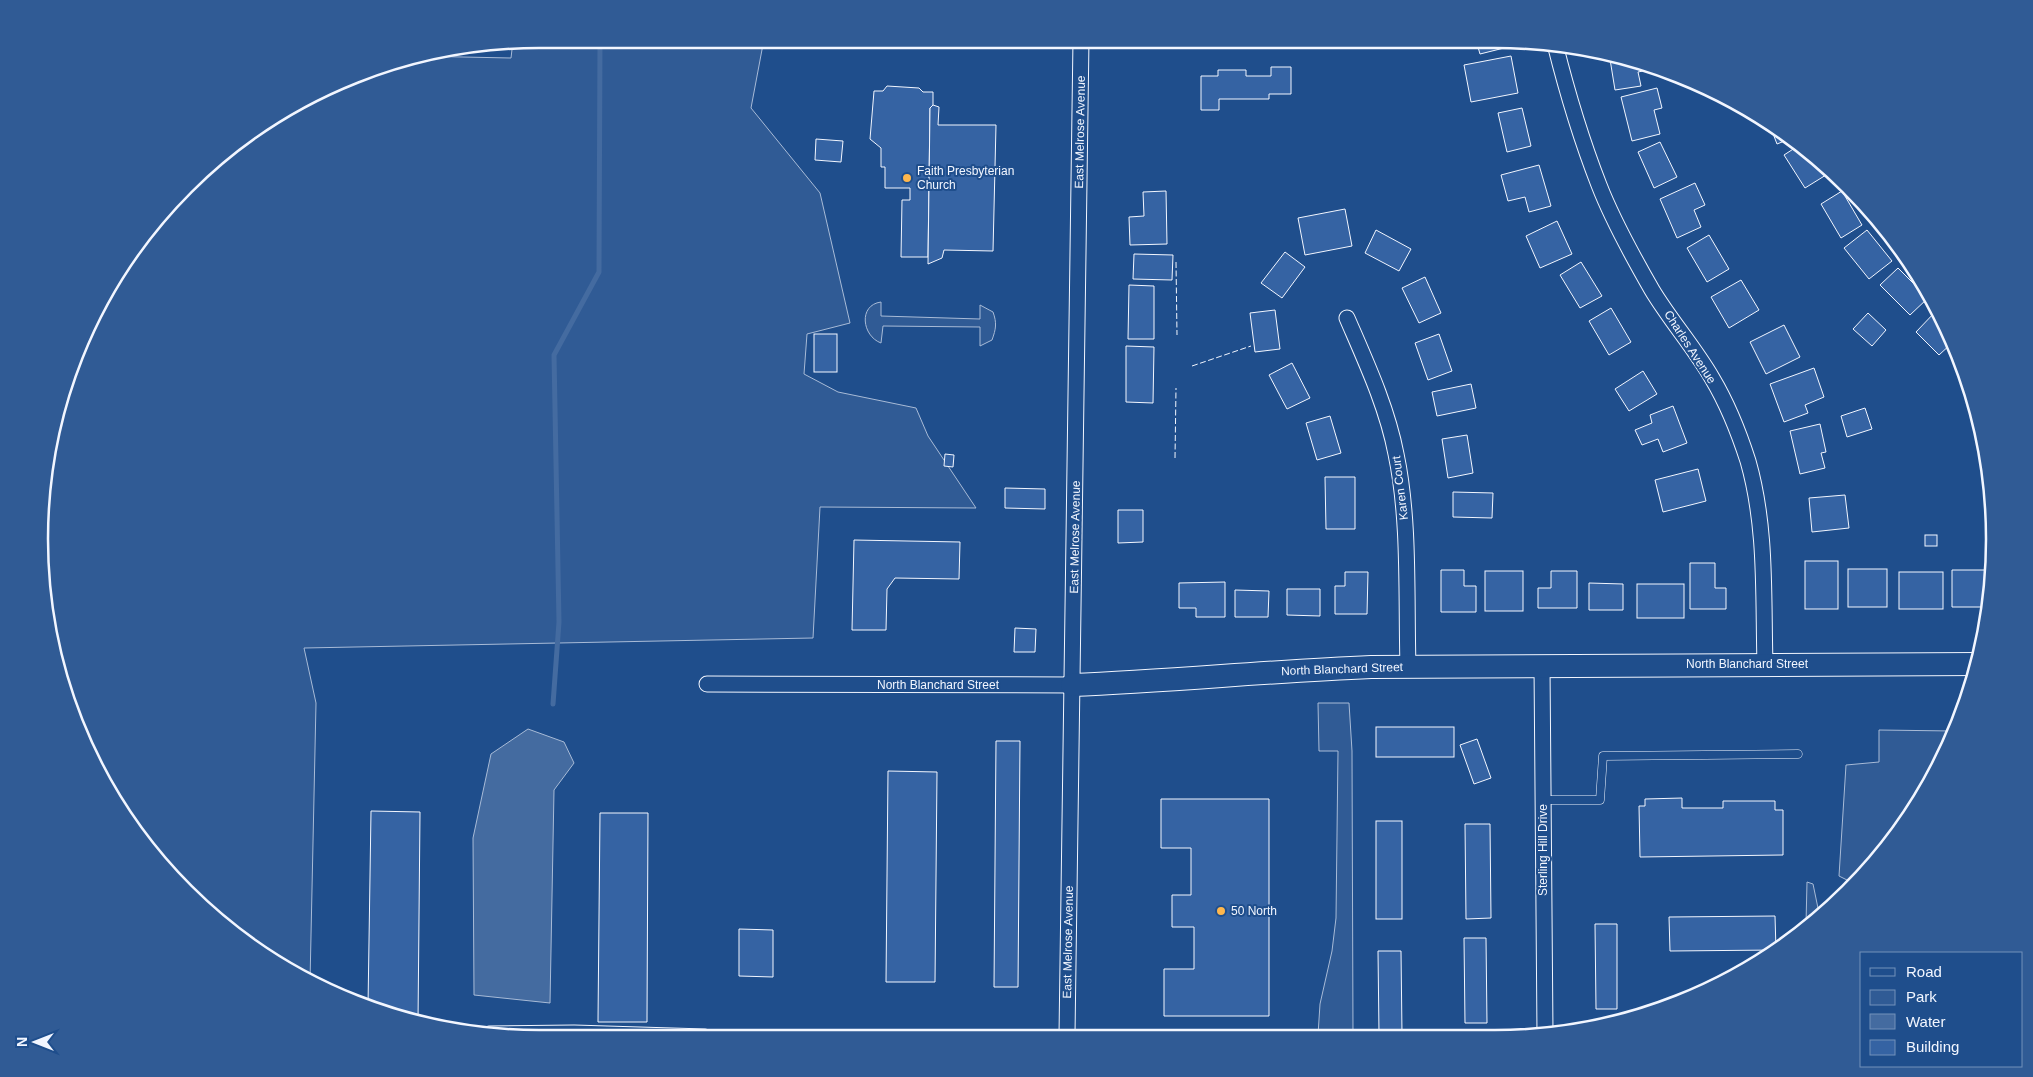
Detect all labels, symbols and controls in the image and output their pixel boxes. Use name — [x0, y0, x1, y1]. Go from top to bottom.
street label: East Melrose Avenue — [1072, 75, 1088, 189]
place label: Faith Presbyterian Church — [917, 164, 1014, 192]
marker: Faith Presbyterian Church — [901, 172, 913, 184]
street label: Charles Avenue — [1661, 308, 1719, 387]
street label: Karen Court — [1389, 454, 1411, 521]
street label: East Melrose Avenue — [1067, 480, 1083, 594]
street label: North Blanchard Street — [1686, 657, 1809, 671]
street label: North Blanchard Street — [1281, 660, 1404, 678]
street label: North Blanchard Street — [877, 678, 1000, 692]
street label: Sterling Hill Drive — [1536, 804, 1550, 896]
street label: East Melrose Avenue — [1060, 885, 1076, 999]
place label: 50 North — [1231, 904, 1277, 918]
marker: 50 North — [1215, 905, 1227, 917]
legend — [1860, 952, 2023, 1067]
text: Road — [1906, 963, 1942, 980]
text: Park — [1906, 988, 1937, 1005]
text: Water — [1906, 1013, 1945, 1030]
north arrow — [10, 1017, 60, 1067]
text: N — [14, 1037, 30, 1047]
text: Building — [1906, 1038, 1959, 1055]

